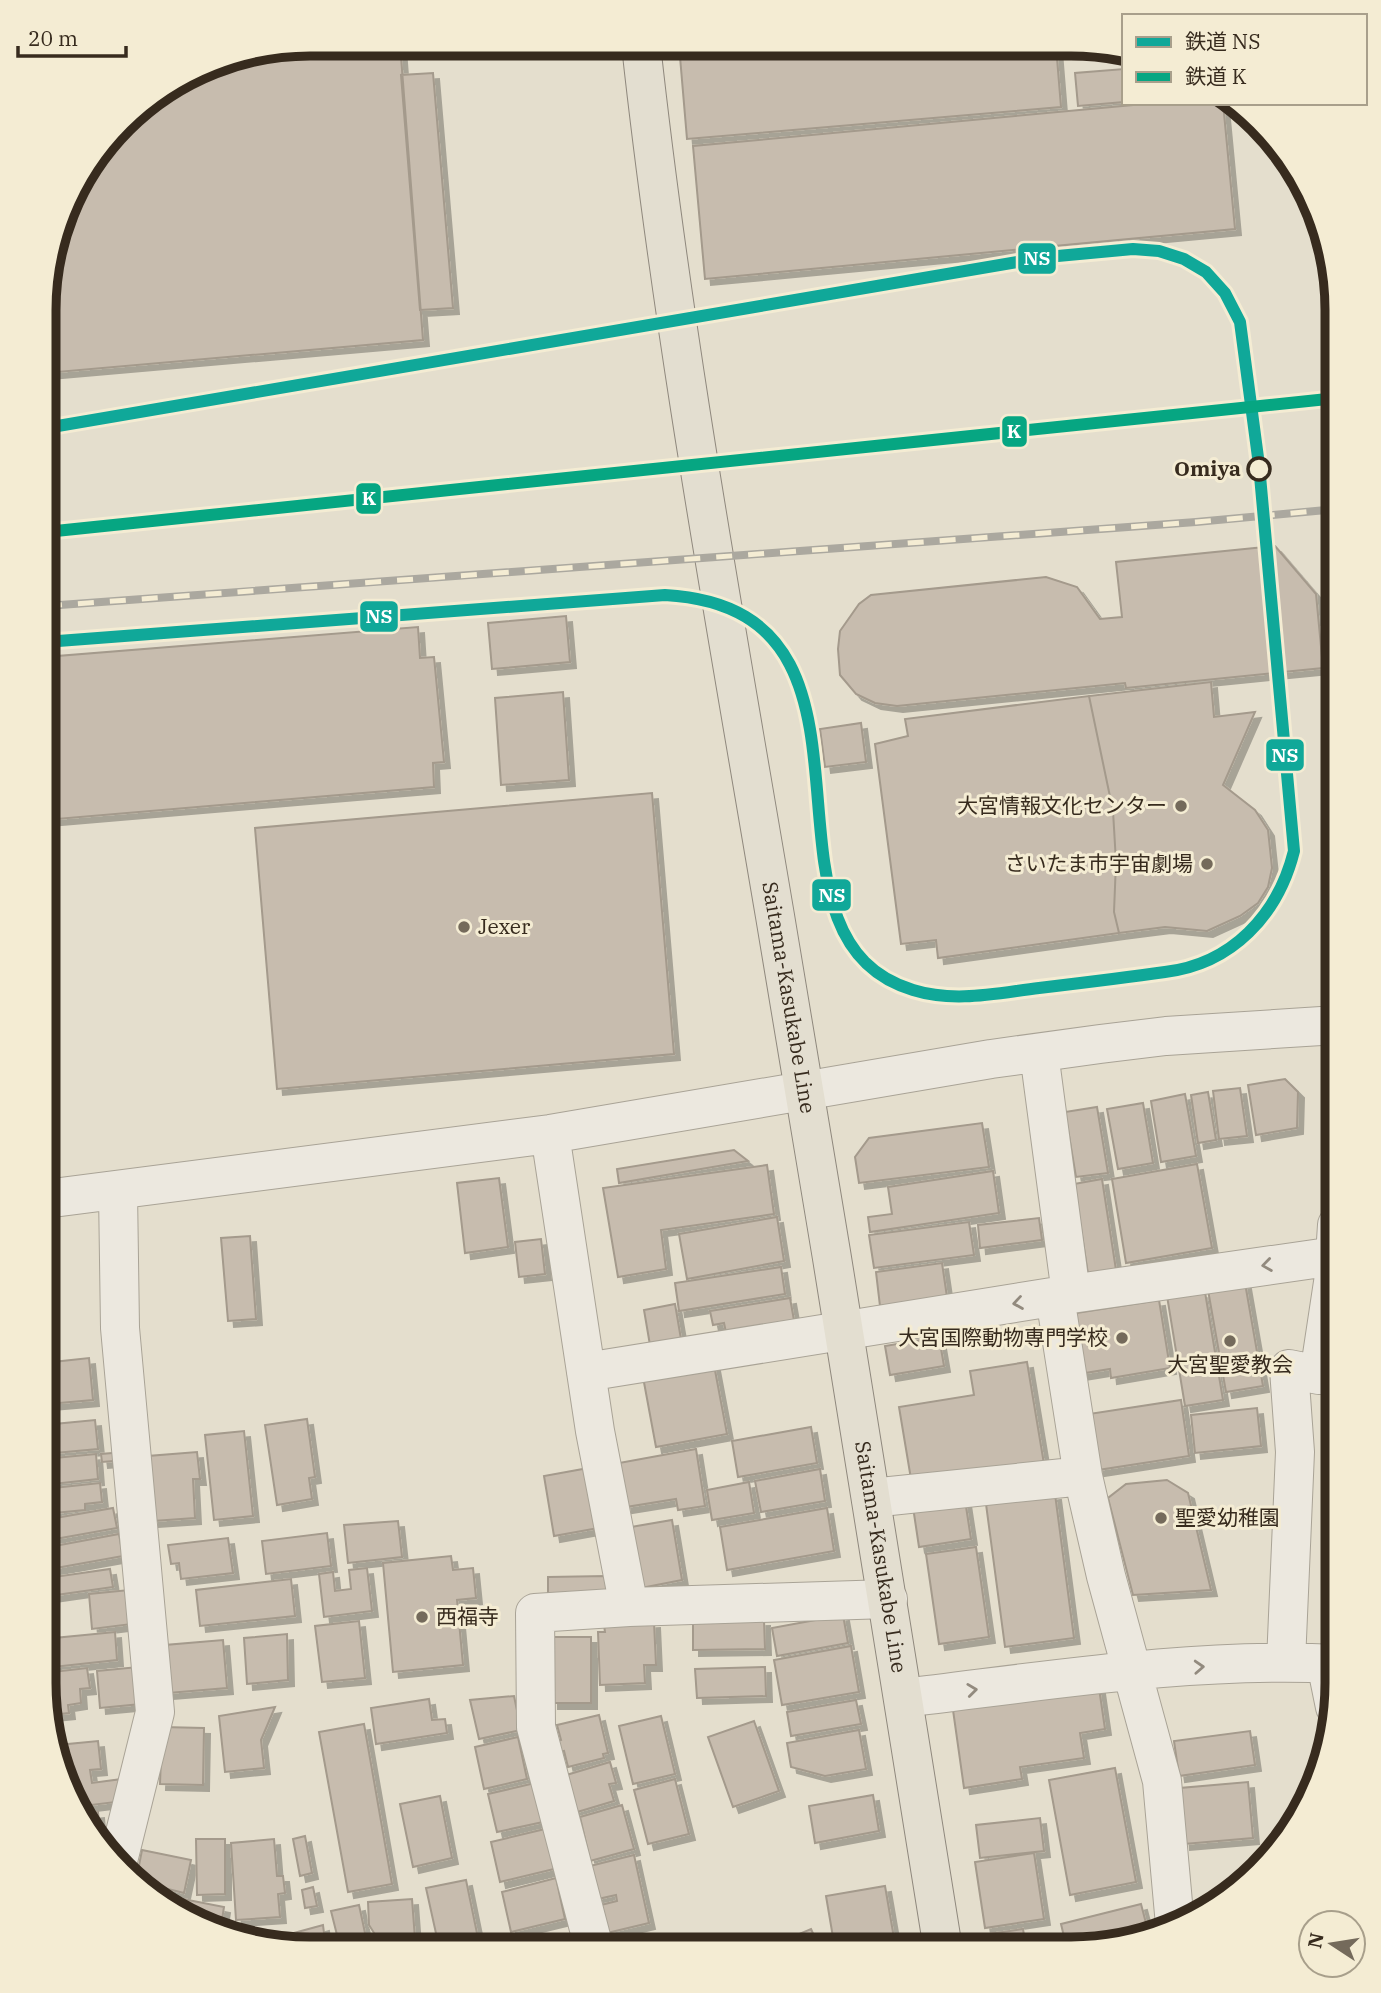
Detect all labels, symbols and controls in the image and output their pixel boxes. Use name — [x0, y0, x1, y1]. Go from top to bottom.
scale bar — [18, 14, 126, 58]
legend — [1122, 14, 1367, 105]
text: 20 m — [28, 24, 78, 52]
text: 鉄道 NS — [1185, 27, 1261, 55]
text: 鉄道 K — [1185, 62, 1247, 90]
line badge: NS — [1017, 242, 1057, 275]
text: NS — [1024, 246, 1050, 270]
line badge: K — [1001, 415, 1028, 448]
text: K — [1007, 419, 1022, 443]
place label: Omiya — [1174, 454, 1241, 482]
marker: Omiya — [1247, 457, 1271, 481]
line badge: K — [355, 482, 382, 515]
text: K — [362, 486, 377, 510]
line badge: NS — [359, 600, 399, 633]
text: NS — [366, 604, 392, 628]
line badge: NS — [1265, 738, 1305, 772]
text: NS — [1272, 743, 1298, 767]
place label: 大宮情報文化センター — [957, 791, 1167, 819]
marker: 大宮情報文化センター — [1173, 798, 1189, 814]
place label: さいたま市宇宙劇場 — [1005, 849, 1193, 877]
marker: さいたま市宇宙劇場 — [1199, 856, 1215, 872]
line badge: NS — [811, 878, 852, 912]
street label: Saitama-Kasukabe Line — [756, 879, 823, 1115]
text: NS — [819, 883, 845, 907]
place label: Jexer — [478, 912, 531, 940]
marker: Jexer — [456, 919, 472, 935]
one-way arrow — [1261, 1258, 1273, 1273]
one-way arrow — [1012, 1295, 1024, 1310]
place label: 大宮国際動物専門学校 — [898, 1323, 1108, 1351]
marker: 大宮国際動物専門学校 — [1114, 1330, 1130, 1346]
marker: 大宮聖愛教会 — [1222, 1333, 1238, 1349]
place label: 大宮聖愛教会 — [1167, 1350, 1293, 1378]
street label: Saitama-Kasukabe Line — [849, 1439, 914, 1675]
place label: 聖愛幼稚園 — [1175, 1503, 1280, 1531]
marker: 聖愛幼稚園 — [1153, 1510, 1169, 1526]
place label: 西福寺 — [436, 1602, 499, 1630]
marker: 西福寺 — [414, 1609, 430, 1625]
one-way arrow — [1194, 1659, 1205, 1674]
one-way arrow — [966, 1683, 978, 1698]
north arrow — [1297, 1909, 1367, 1979]
text: N — [1302, 1931, 1329, 1950]

